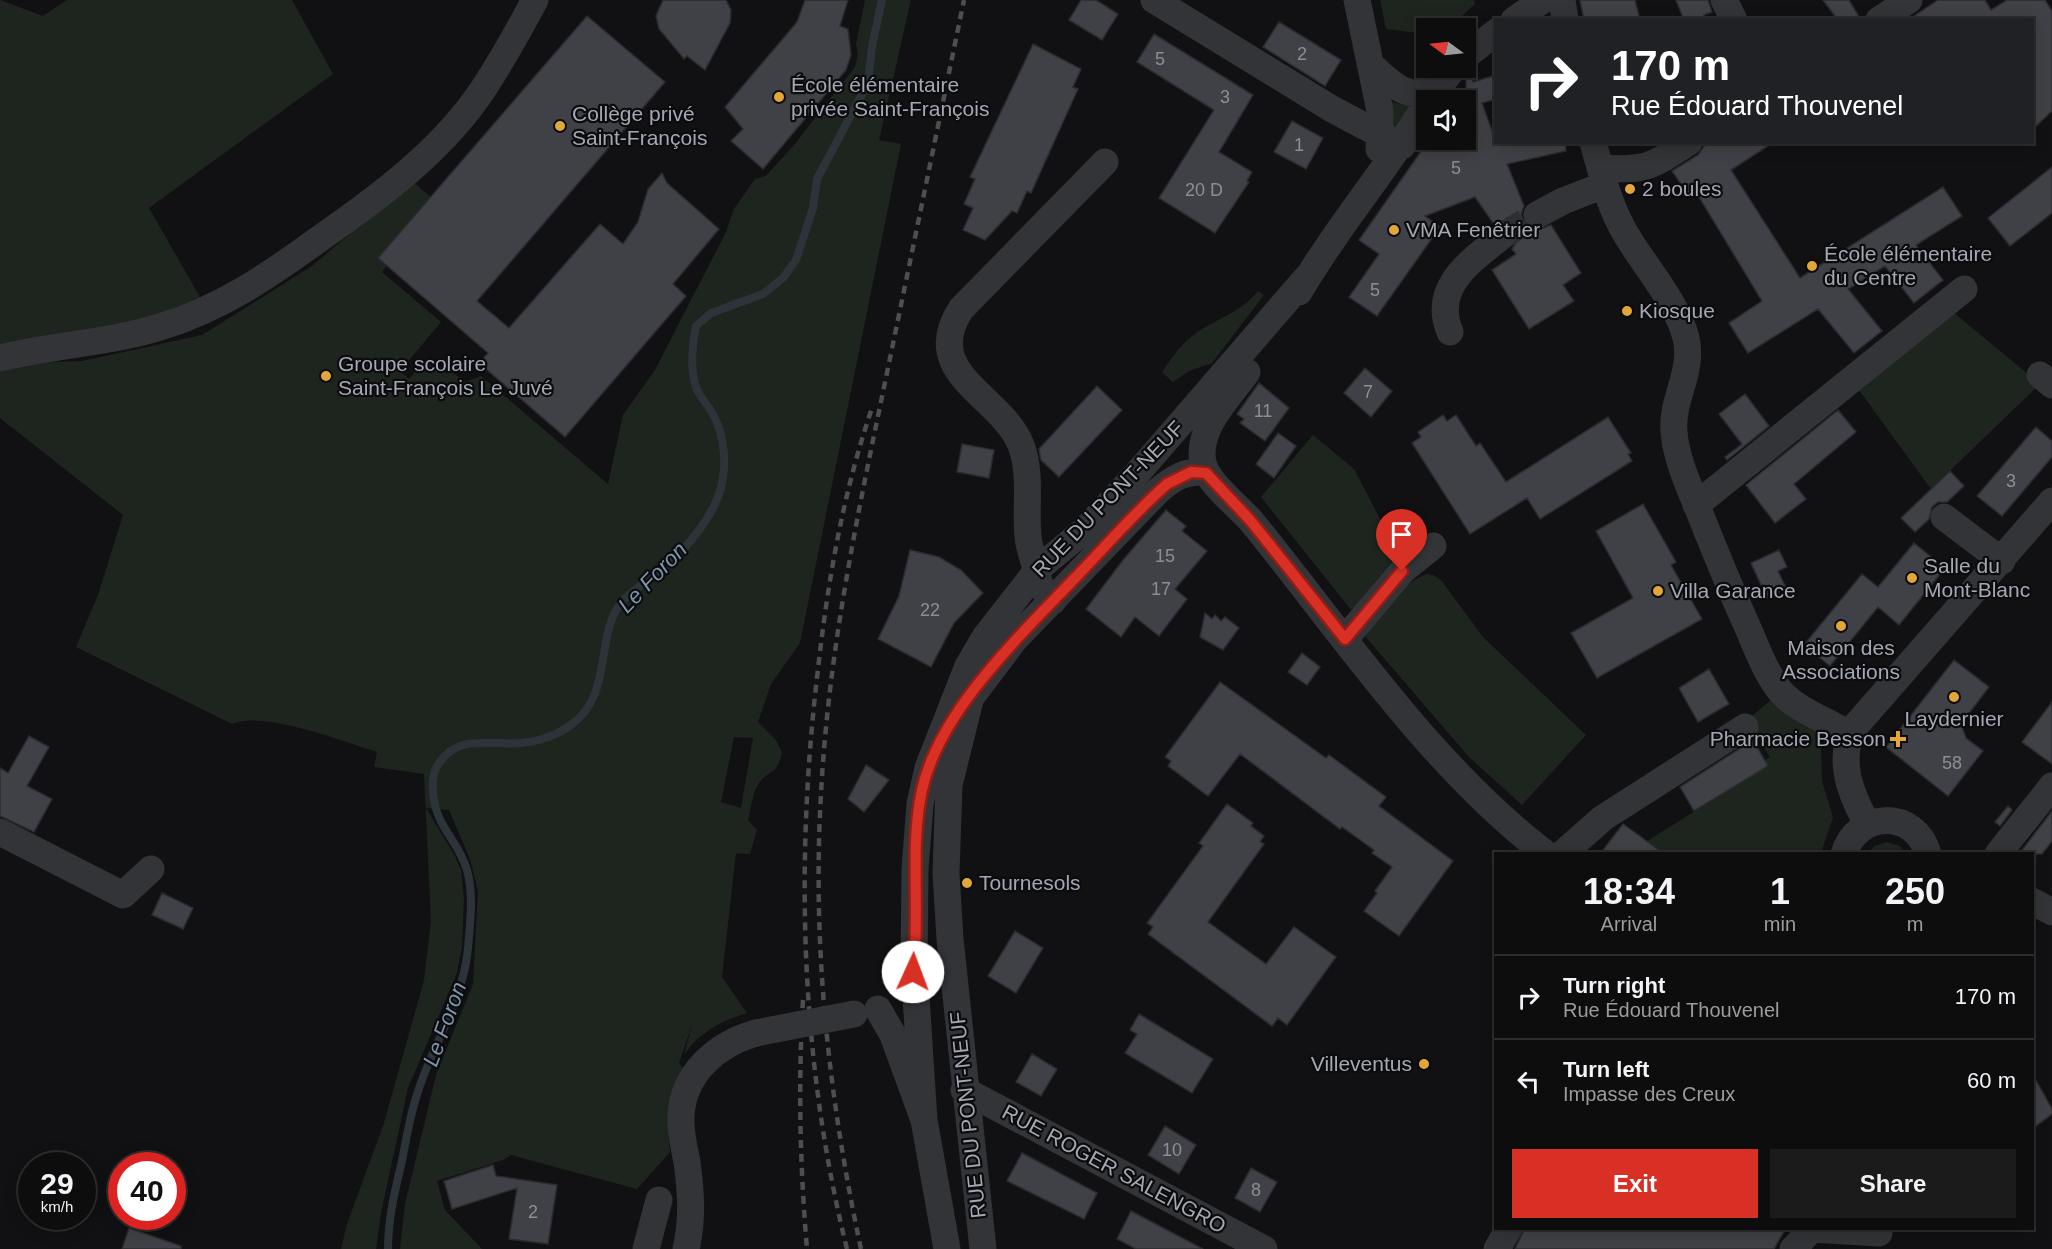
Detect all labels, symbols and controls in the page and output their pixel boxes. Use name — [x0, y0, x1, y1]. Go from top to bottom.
north arrow — [1416, 18, 1476, 78]
map controls — [1416, 18, 1476, 150]
icon: right — [1512, 42, 1590, 120]
text: 170 m — [1611, 42, 1730, 89]
house number: 2 — [1297, 44, 1307, 64]
house number: 5 — [1155, 49, 1165, 69]
place label: École élémentaire privée Saint-François — [791, 73, 989, 120]
house number: 3 — [1220, 87, 1230, 107]
marker: École élémentaire privée Saint-François — [772, 90, 786, 104]
button: sound — [1416, 90, 1476, 150]
text: Rue Édouard Thouvenel — [1611, 91, 1903, 121]
place label: Collège privé Saint-François — [572, 102, 707, 149]
marker: Collège privé Saint-François — [553, 119, 567, 133]
house number: 1 — [1294, 135, 1304, 155]
house number: 5 — [1451, 158, 1461, 178]
place label: 2 boules — [1642, 177, 1721, 200]
house number: 20 D — [1185, 180, 1223, 200]
marker: 2 boules — [1623, 182, 1637, 196]
place label: VMA Fenêtrier — [1406, 218, 1540, 241]
marker: VMA Fenêtrier — [1387, 223, 1401, 237]
place label: École élémentaire du Centre — [1824, 242, 1992, 289]
marker: École élémentaire du Centre — [1805, 259, 1819, 273]
house number: 5 — [1370, 280, 1380, 300]
place label: Kiosque — [1639, 299, 1715, 322]
marker: Kiosque — [1620, 304, 1634, 318]
place label: Groupe scolaire Saint-François Le Juvé — [338, 352, 553, 399]
marker: Groupe scolaire Saint-François Le Juvé — [319, 369, 333, 383]
house number: 7 — [1363, 382, 1373, 402]
house number: 11 — [1254, 401, 1272, 421]
street label: RUE DU PONT-NEUF — [1027, 416, 1188, 581]
house number: 3 — [2006, 471, 2016, 491]
pin — [1376, 509, 1427, 571]
icon: arrive — [1385, 518, 1418, 551]
water label: Le Foron — [613, 537, 692, 618]
house number: 15 — [1155, 546, 1175, 566]
place label: Salle du Mont-Blanc — [1924, 554, 2030, 601]
marker: Salle du Mont-Blanc — [1905, 571, 1919, 585]
house number: 17 — [1151, 579, 1171, 599]
place label: Villa Garance — [1670, 579, 1796, 602]
marker: Villa Garance — [1651, 584, 1665, 598]
house number: 22 — [920, 600, 940, 620]
marker: Maison des Associations — [1834, 619, 1848, 633]
place label: Maison des Associations — [1782, 636, 1900, 683]
marker: Laydernier — [1947, 690, 1961, 704]
place label: Laydernier — [1904, 707, 2004, 730]
place label: Pharmacie Besson — [1710, 727, 1886, 750]
marker: Pharmacie Besson — [1891, 732, 1905, 746]
house number: 58 — [1942, 753, 1962, 773]
place label: Tournesols — [979, 871, 1081, 894]
text: 18:34 — [1583, 871, 1675, 912]
text: 1 — [1770, 871, 1790, 912]
text: 250 — [1885, 871, 1945, 912]
marker: Tournesols — [960, 876, 974, 890]
text: Arrival — [1601, 913, 1657, 935]
text: min — [1764, 913, 1796, 935]
text: m — [1907, 913, 1923, 935]
position arrow — [881, 940, 945, 1004]
text: Turn right — [1563, 973, 1665, 998]
water label: Le Foron — [418, 979, 471, 1070]
icon: right — [1512, 981, 1545, 1014]
text: 170 m — [1955, 984, 2016, 1009]
text: Rue Édouard Thouvenel — [1563, 999, 1779, 1021]
street label: RUE DU PONT-NEUF — [945, 1011, 990, 1220]
place label: Villeventus — [1311, 1052, 1412, 1075]
marker: Villeventus — [1417, 1057, 1431, 1071]
text: Turn left — [1563, 1057, 1649, 1082]
icon: left — [1512, 1065, 1545, 1098]
text: 60 m — [1967, 1068, 2016, 1093]
text: Impasse des Creux — [1563, 1083, 1735, 1105]
street label: RUE ROGER SALENGRO — [999, 1100, 1230, 1237]
house number: 10 — [1162, 1140, 1182, 1160]
button: Exit — [1512, 1149, 1758, 1218]
button: Share — [1770, 1149, 2016, 1218]
speed limit sign: 40 — [108, 1152, 186, 1230]
text: 29 — [40, 1167, 74, 1200]
house number: 8 — [1251, 1180, 1261, 1200]
text: km/h — [41, 1198, 73, 1215]
house number: 2 — [528, 1202, 538, 1222]

